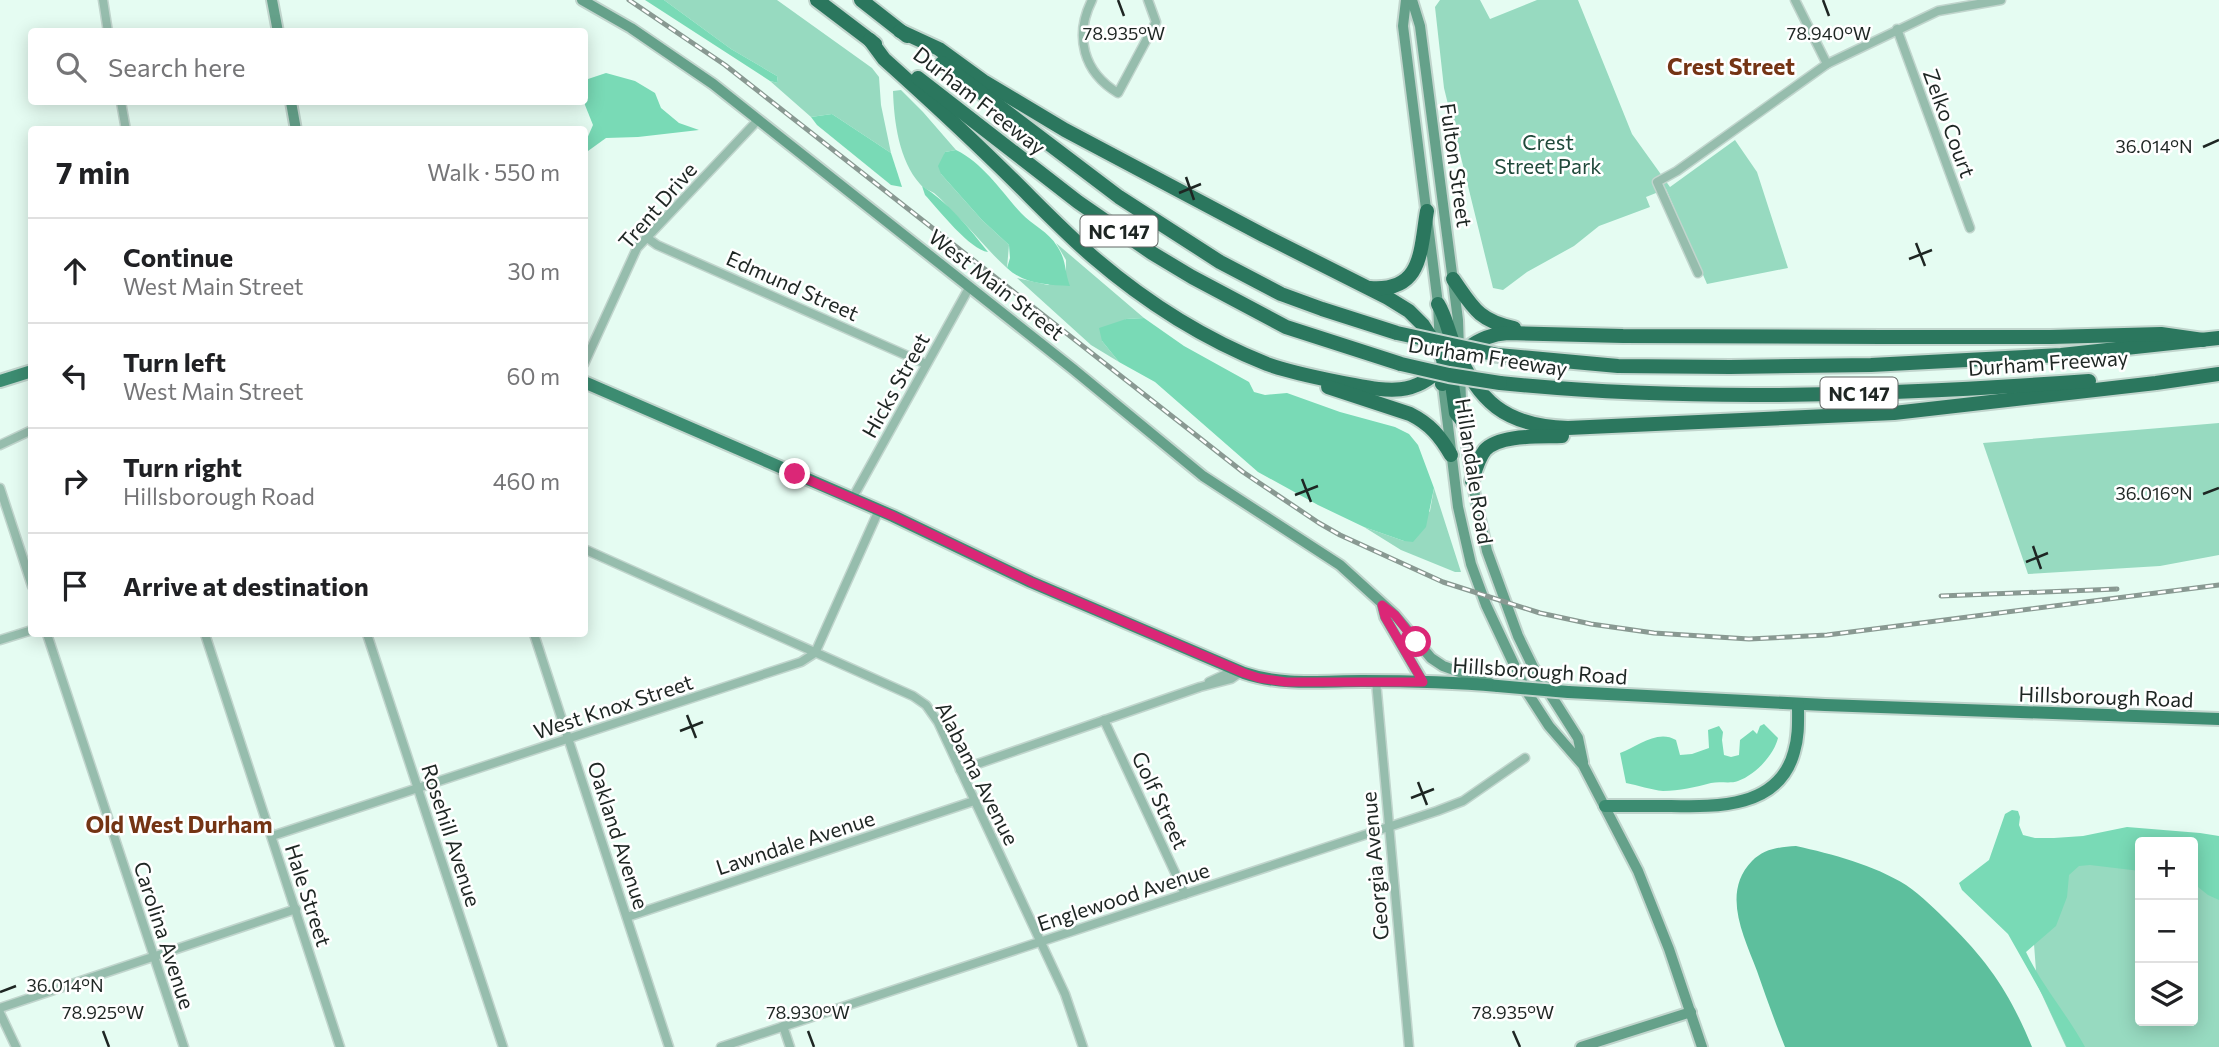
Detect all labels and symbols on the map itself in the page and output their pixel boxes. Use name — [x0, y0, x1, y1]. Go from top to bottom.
text: 78.935°W — [1083, 22, 1165, 44]
text: 78.940°W — [1787, 22, 1871, 44]
street label: Durham Freeway — [909, 41, 1051, 159]
district label: Crest Street — [1667, 52, 1795, 80]
street label: Zelko Court — [1919, 65, 1981, 181]
street label: Fulton Street — [1436, 101, 1478, 229]
park label: Crest Street Park — [1494, 129, 1602, 178]
text: 36.014°N — [2115, 135, 2193, 157]
street label: Trent Drive — [613, 157, 701, 253]
road number: NC 147 — [1080, 216, 1158, 246]
street label: West Main Street — [924, 223, 1070, 345]
street label: Edmund Street — [723, 245, 863, 325]
street label: Hicks Street — [856, 328, 934, 442]
street label: Durham Freeway — [1407, 331, 1569, 381]
street label: Durham Freeway — [1967, 344, 2129, 380]
road number: NC 147 — [1820, 378, 1898, 408]
street label: Hillandale Road — [1451, 396, 1499, 546]
route end — [779, 458, 810, 489]
text: 36.016°N — [2115, 482, 2193, 504]
route start — [1400, 626, 1431, 657]
street label: Hillsborough Road — [1452, 651, 1628, 689]
street label: West Knox Street — [530, 668, 696, 744]
street label: Hillsborough Road — [2018, 680, 2194, 712]
street label: Alabama Avenue — [931, 697, 1025, 849]
street label: Golf Street — [1127, 747, 1195, 853]
street label: Oakland Avenue — [583, 758, 655, 912]
street label: Rosehill Avenue — [417, 761, 487, 909]
street label: Georgia Avenue — [1355, 791, 1393, 941]
street label: Lawndale Avenue — [713, 805, 877, 879]
district label: Old West Durham — [85, 810, 273, 838]
street label: Hale Street — [281, 840, 337, 950]
street label: Englewood Avenue — [1034, 856, 1212, 936]
street label: Carolina Avenue — [129, 858, 201, 1012]
text: 36.014°N — [26, 974, 104, 996]
text: 78.925°W — [62, 1001, 144, 1023]
text: 78.930°W — [766, 1001, 850, 1023]
text: 78.935°W — [1472, 1001, 1554, 1023]

